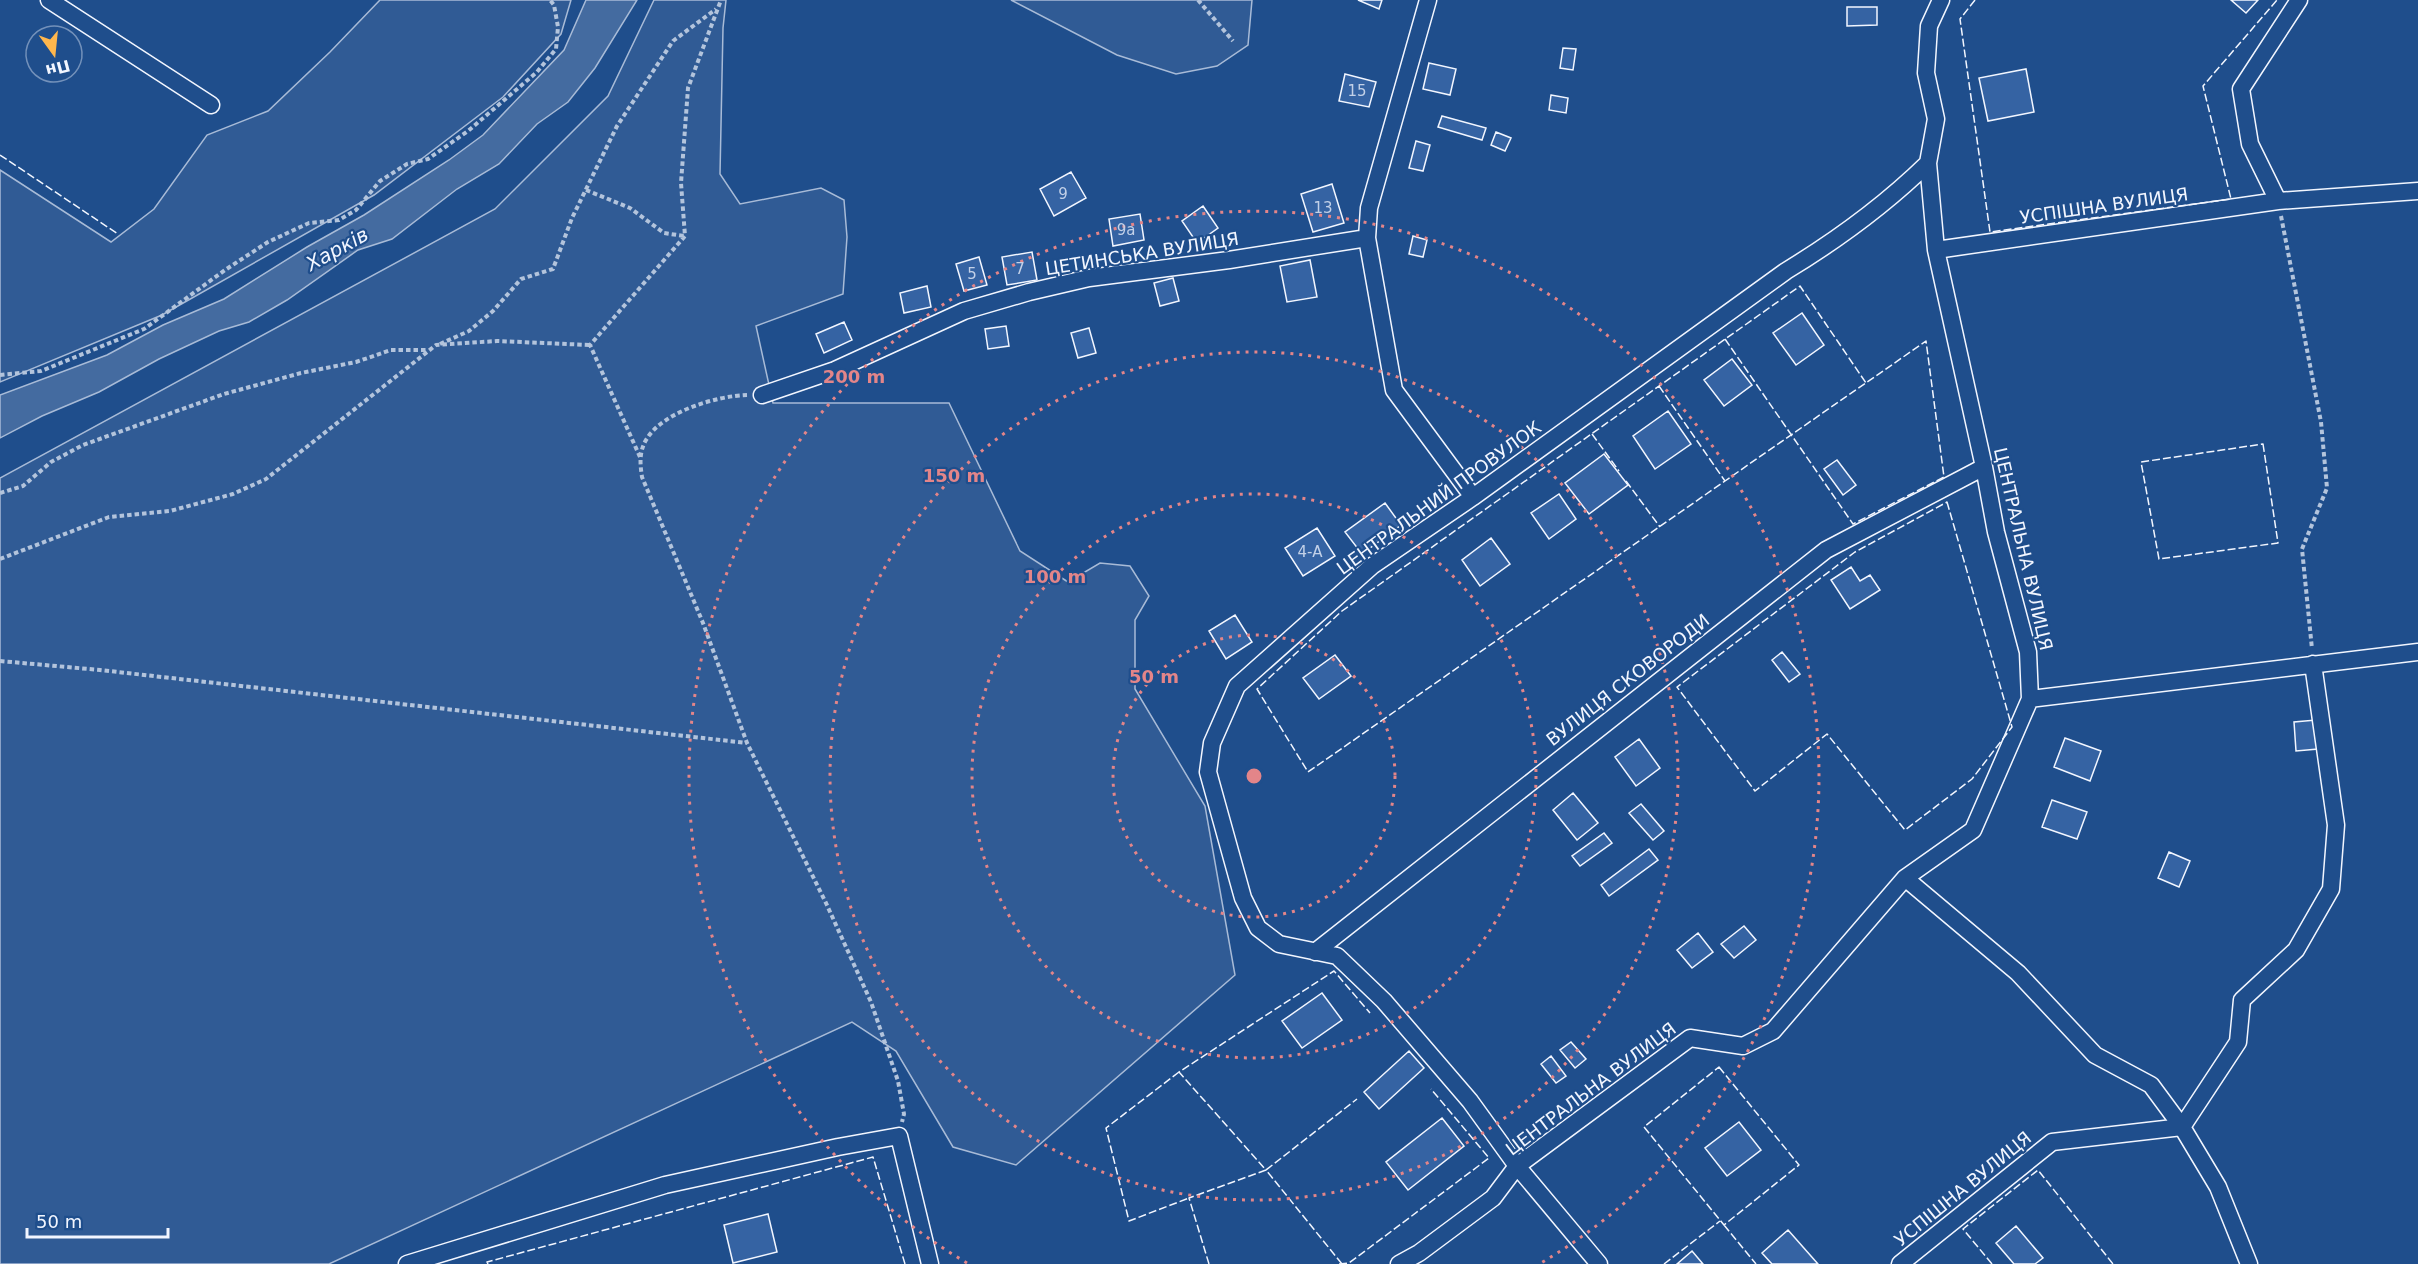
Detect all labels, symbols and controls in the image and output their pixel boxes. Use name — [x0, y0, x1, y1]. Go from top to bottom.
north arrow — [24, 24, 84, 84]
text: Пн — [43, 56, 72, 80]
house number: 15 — [1347, 82, 1367, 100]
street label: УСПІШНА ВУЛИЦЯ — [2018, 183, 2190, 228]
house number: 9 — [1058, 185, 1068, 203]
house number: 13 — [1313, 199, 1333, 217]
house number: 9а — [1117, 221, 1135, 239]
water label: Харків — [301, 222, 373, 276]
street label: ЦЕТИНСЬКА ВУЛИЦЯ — [1044, 228, 1240, 279]
house number: 7 — [1015, 260, 1025, 278]
house number: 5 — [967, 265, 977, 283]
text: 200 m — [823, 366, 885, 387]
street label: ЦЕНТРАЛЬНИЙ ПРОВУЛОК — [1332, 416, 1545, 579]
street label: ЦЕНТРАЛЬНА ВУЛИЦЯ — [1990, 446, 2057, 652]
text: 150 m — [923, 465, 985, 486]
house number: 4-А — [1297, 543, 1323, 561]
text: 100 m — [1024, 566, 1086, 587]
street label: ВУЛИЦЯ СКОВОРОДИ — [1542, 609, 1713, 750]
text: 50 m — [1129, 666, 1179, 687]
centre of rings — [1244, 766, 1264, 786]
street label: ЦЕНТРАЛЬНА ВУЛИЦЯ — [1502, 1018, 1680, 1159]
street label: УСПІШНА ВУЛИЦЯ — [1890, 1127, 2035, 1250]
scale bar — [27, 1201, 168, 1239]
text: 50 m — [36, 1211, 82, 1232]

